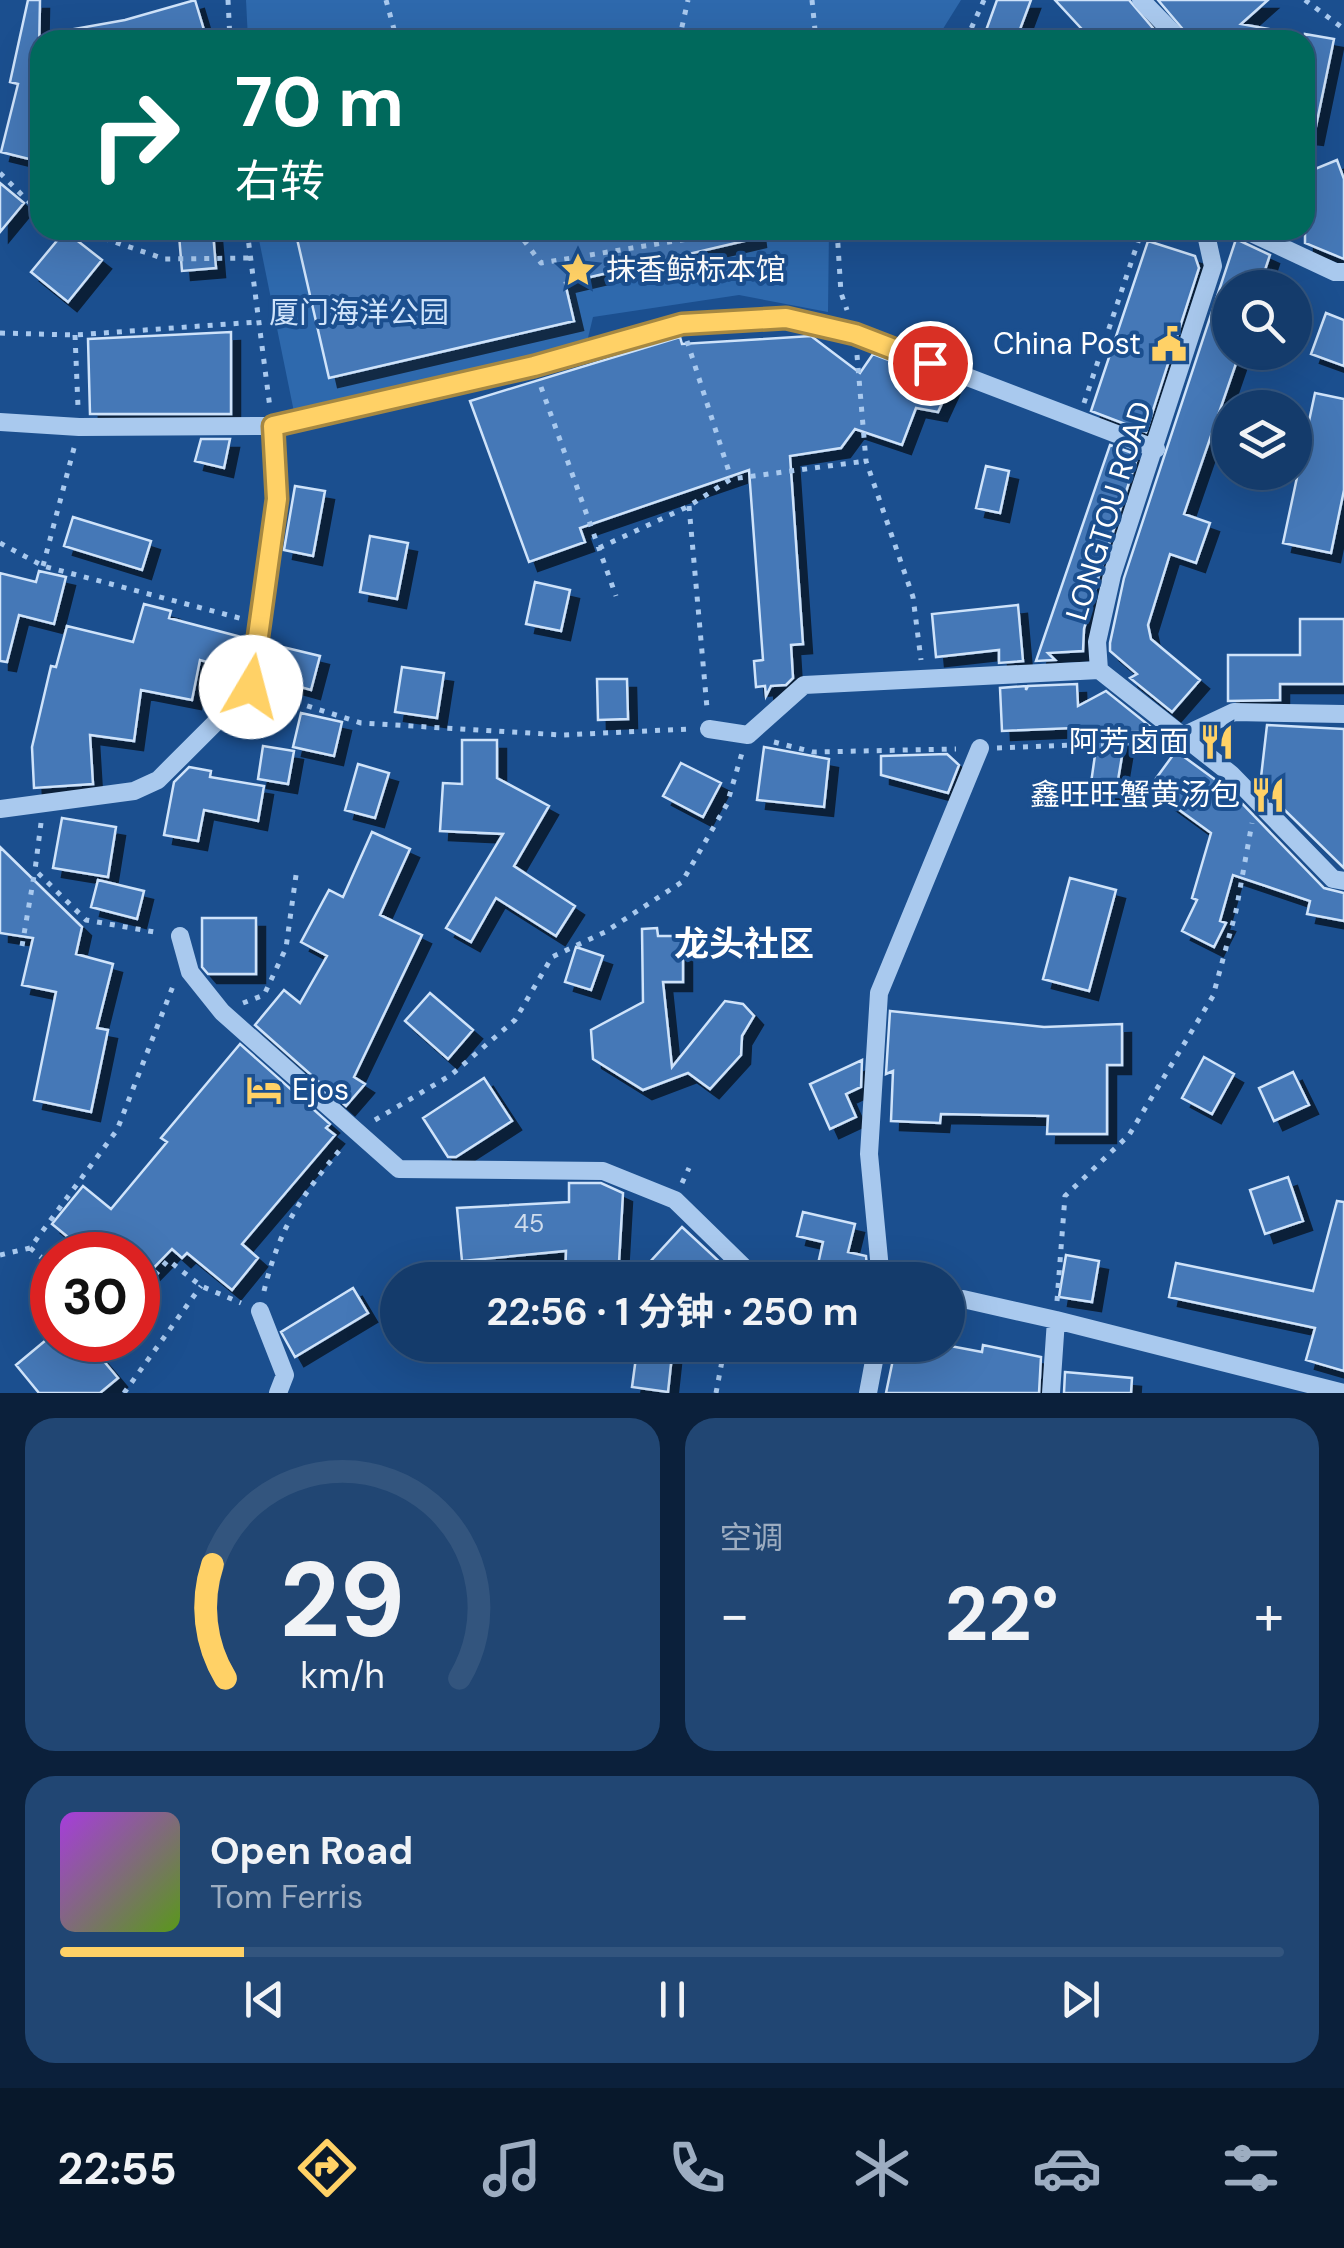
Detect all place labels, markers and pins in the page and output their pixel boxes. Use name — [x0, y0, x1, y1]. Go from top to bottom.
place label: 抹香鲸标本馆 — [606, 250, 786, 289]
place icon: 抹香鲸标本馆 — [559, 251, 597, 289]
pin — [888, 321, 973, 406]
place label: China Post — [993, 324, 1141, 363]
public building icon: China Post — [1150, 325, 1188, 363]
place label: 阿芳卤面 — [1069, 722, 1189, 761]
restaurant icon: 阿芳卤面 — [1198, 723, 1236, 761]
place label: 鑫旺旺蟹黄汤包 — [1030, 775, 1240, 814]
restaurant icon: 鑫旺旺蟹黄汤包 — [1249, 776, 1287, 814]
place label: Ejos — [292, 1070, 349, 1109]
hotel icon: Ejos — [245, 1071, 283, 1109]

